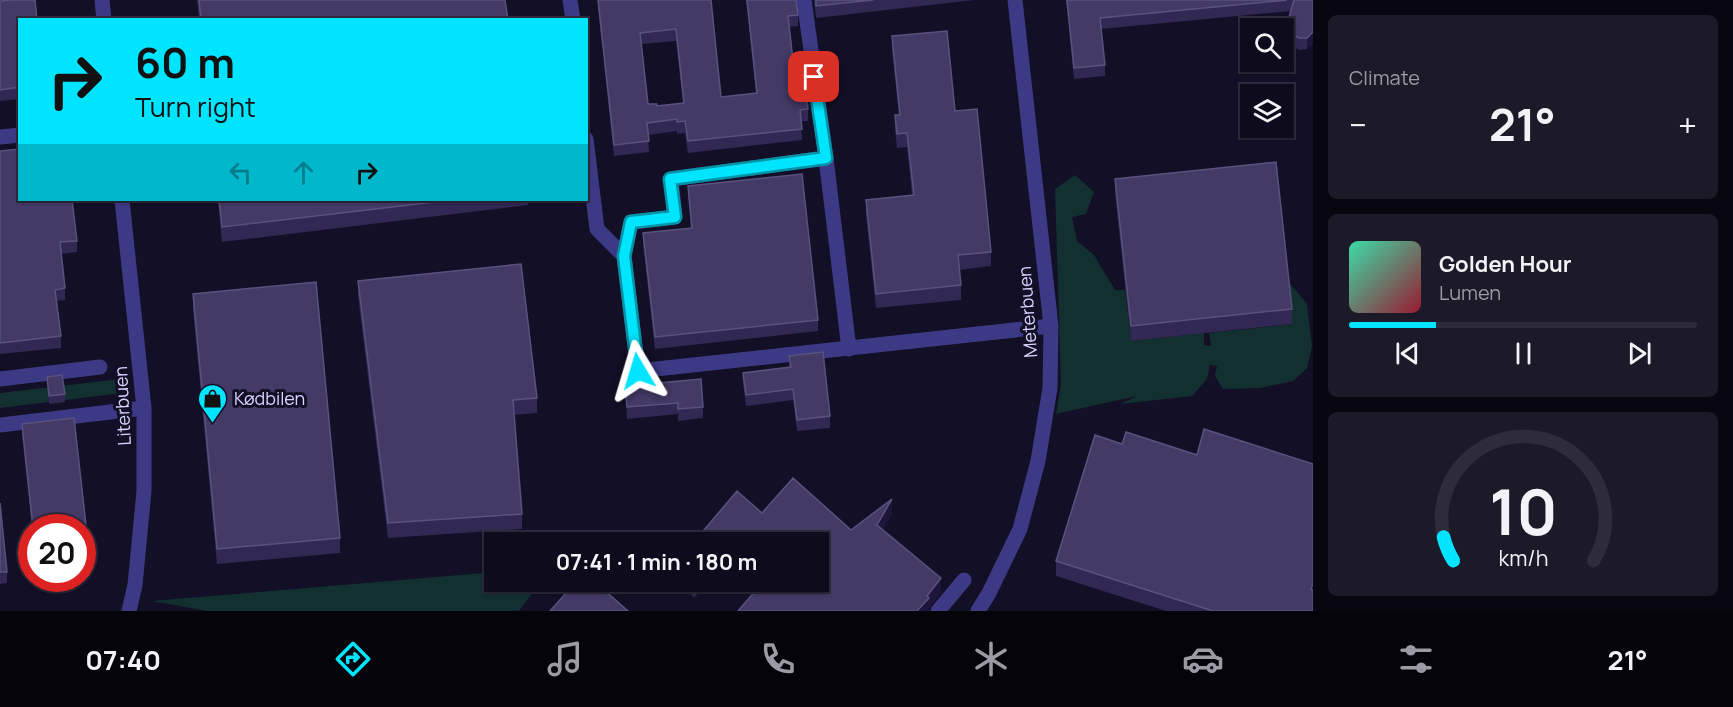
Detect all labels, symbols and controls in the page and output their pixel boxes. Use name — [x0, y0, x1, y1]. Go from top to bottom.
map controls — [1240, 18, 1294, 138]
button: search — [1240, 18, 1294, 72]
text: 60 m — [135, 33, 235, 91]
icon: right — [36, 42, 114, 120]
pin — [788, 51, 839, 102]
icon: arrive — [797, 60, 830, 93]
text: Climate — [1349, 64, 1420, 91]
button: layers — [1240, 84, 1294, 138]
text: Turn right — [135, 88, 256, 125]
text: 21° — [1489, 93, 1556, 155]
text: − — [1349, 102, 1367, 147]
text: + — [1678, 102, 1697, 147]
icon: left — [224, 156, 257, 189]
icon: ahead — [287, 156, 320, 189]
icon: right — [350, 156, 383, 189]
text: Golden Hour — [1439, 249, 1572, 279]
street label: Meterbuen — [1012, 265, 1042, 359]
text: Lumen — [1439, 279, 1501, 306]
icon: previous — [1391, 337, 1424, 370]
icon: pause — [1507, 337, 1540, 370]
icon: next — [1623, 337, 1656, 370]
position arrow — [606, 339, 670, 403]
street label: Literbuen — [108, 366, 136, 446]
shop icon: Kødbilen — [197, 382, 229, 424]
place label: Kødbilen — [234, 386, 305, 410]
text: 10 — [1489, 468, 1557, 554]
speed limit sign: 20 — [18, 514, 96, 592]
text: km/h — [1498, 544, 1548, 573]
text: 07:41 · 1 min · 180 m — [556, 547, 757, 577]
icon: directions — [332, 638, 374, 680]
icon: music — [544, 638, 586, 680]
icon: phone — [757, 638, 799, 680]
icon: climate — [970, 638, 1012, 680]
icon: car — [1182, 638, 1224, 680]
icon: filters — [1395, 638, 1437, 680]
text: 07:40 — [85, 641, 161, 678]
text: 21° — [1608, 641, 1648, 678]

